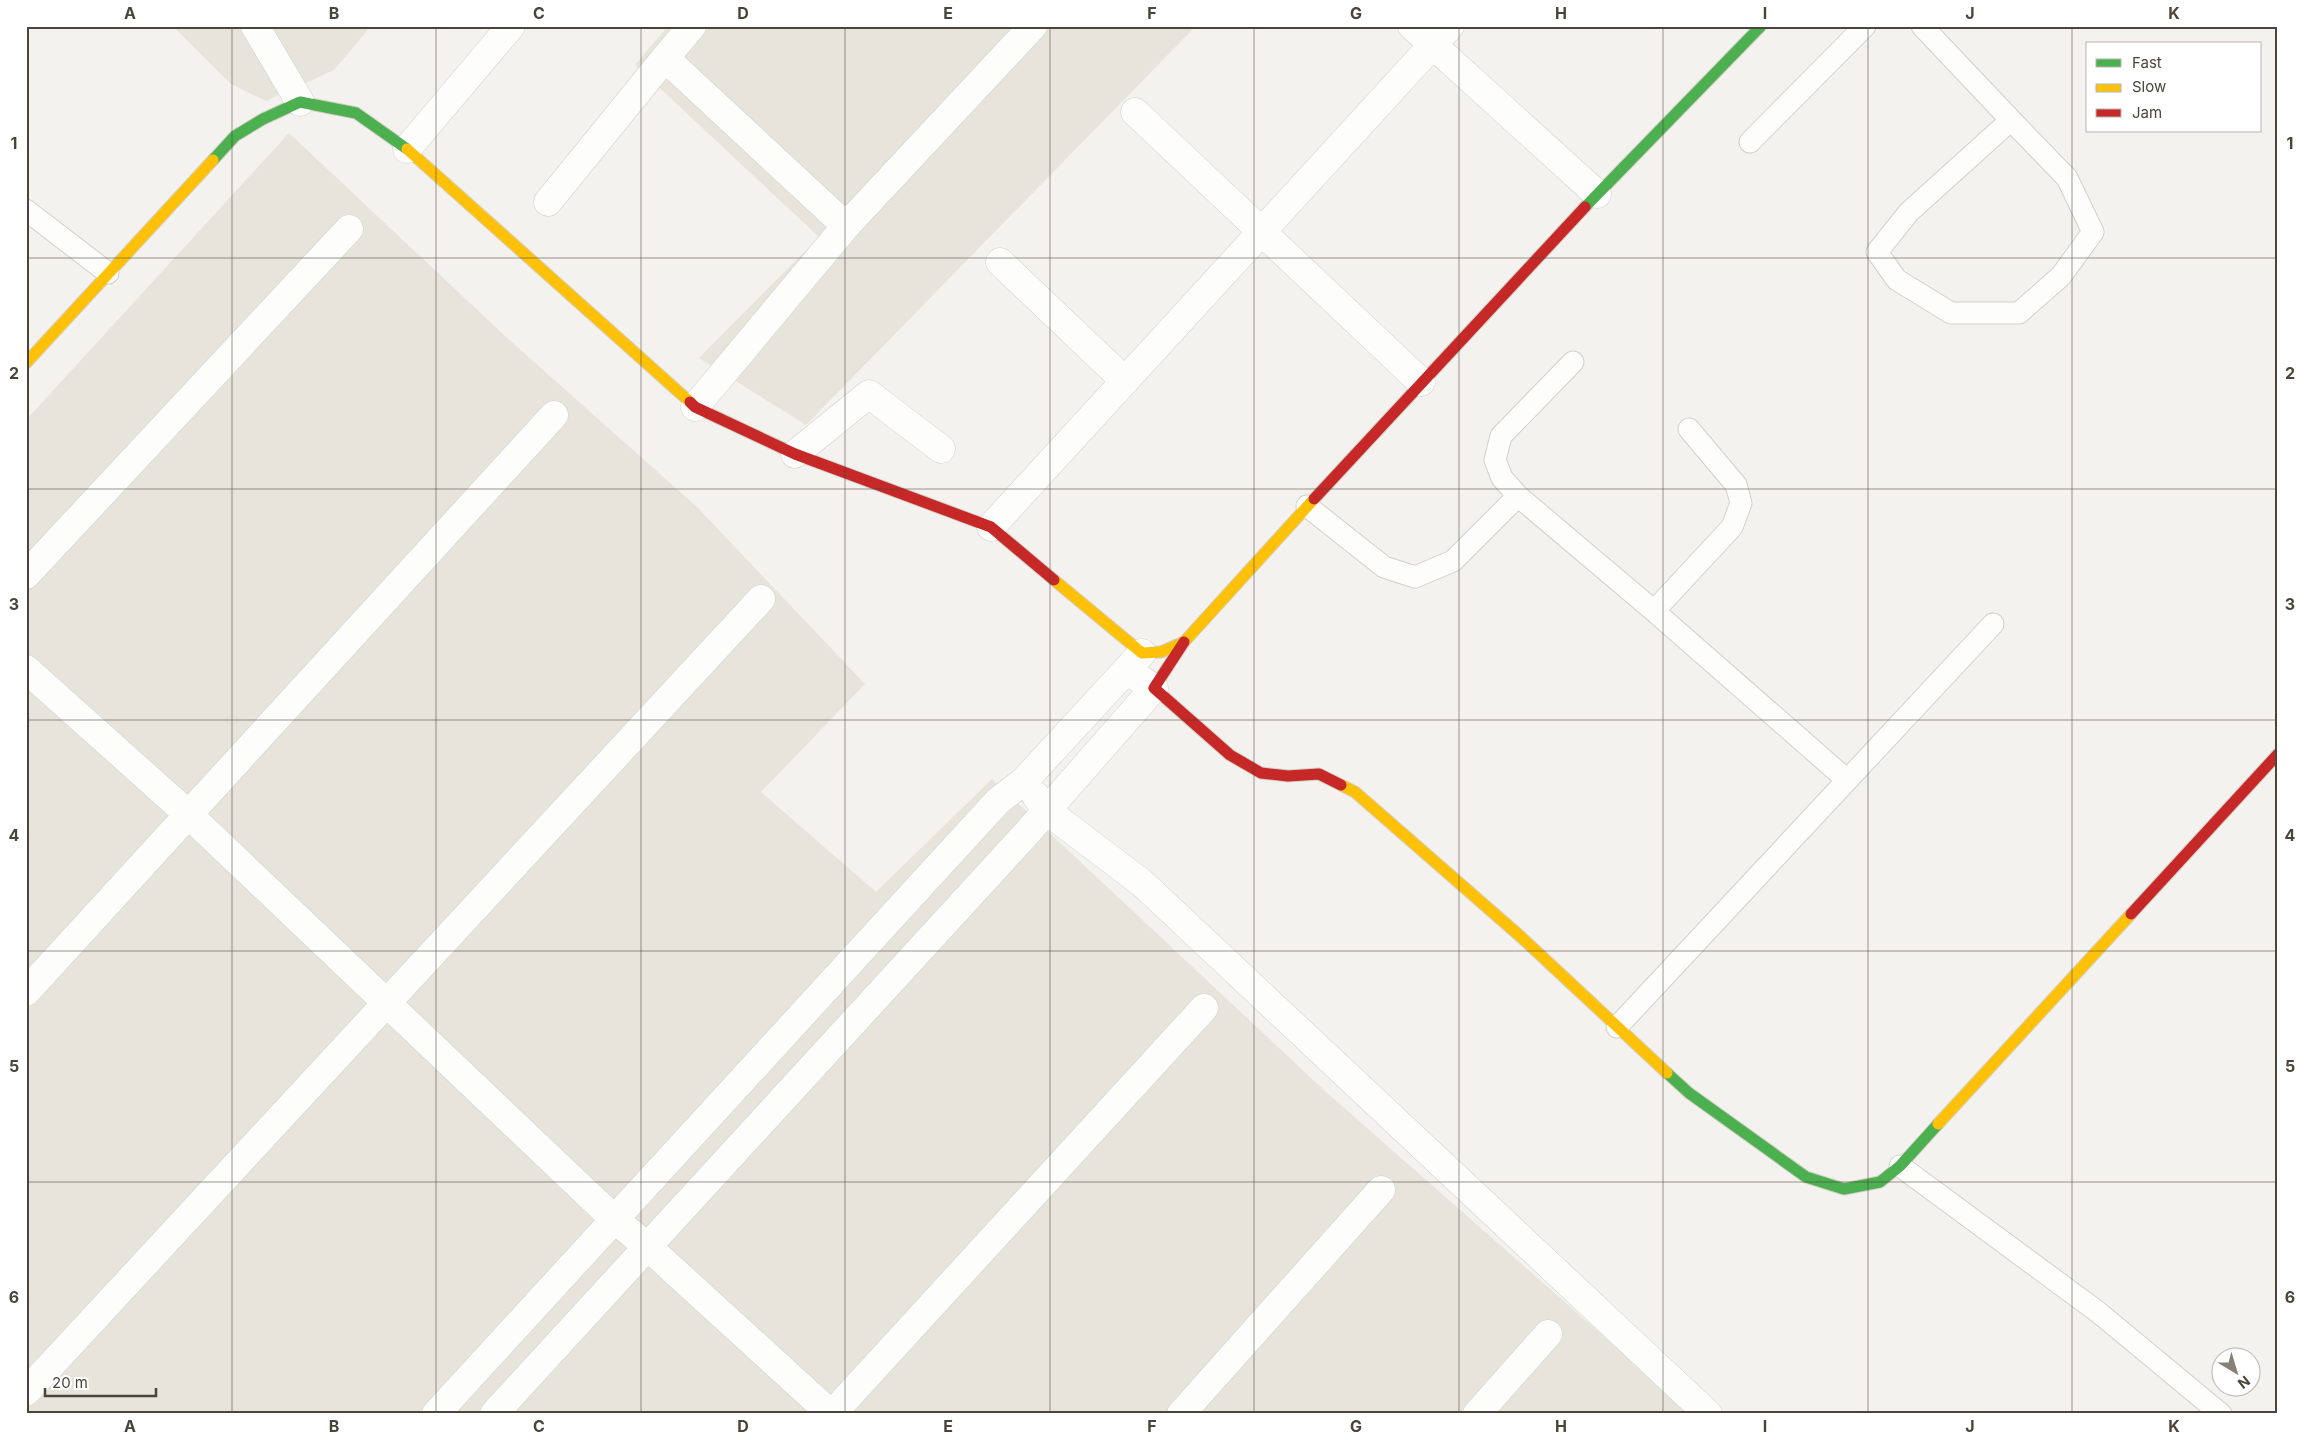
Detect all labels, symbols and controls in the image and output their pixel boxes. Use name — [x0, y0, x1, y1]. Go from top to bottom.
text: A — [124, 3, 136, 23]
text: B — [329, 3, 339, 23]
text: C — [533, 3, 545, 23]
text: D — [737, 3, 749, 23]
text: E — [943, 3, 953, 23]
text: F — [1147, 3, 1157, 23]
text: G — [1350, 3, 1362, 23]
text: H — [1555, 3, 1567, 23]
text: I — [1763, 3, 1767, 23]
text: J — [1965, 3, 1975, 23]
text: K — [2168, 3, 2180, 23]
legend — [2086, 42, 2262, 132]
text: Fast — [2132, 53, 2162, 72]
text: Slow — [2132, 77, 2166, 96]
text: Jam — [2132, 103, 2162, 122]
text: 1 — [11, 133, 17, 153]
text: 1 — [2287, 133, 2293, 153]
text: 2 — [9, 363, 19, 383]
text: 2 — [2285, 363, 2295, 383]
text: 3 — [9, 594, 19, 614]
text: 3 — [2285, 594, 2295, 614]
text: 4 — [9, 825, 20, 845]
text: 4 — [2285, 825, 2296, 845]
text: 5 — [9, 1056, 19, 1076]
text: 5 — [2285, 1056, 2295, 1076]
text: 6 — [9, 1287, 19, 1307]
text: 6 — [2285, 1287, 2295, 1307]
north arrow — [2212, 1348, 2262, 1398]
scale bar — [45, 1365, 156, 1397]
text: 20 m — [52, 1373, 88, 1392]
text: N — [2235, 1373, 2254, 1393]
text: A — [124, 1416, 136, 1436]
text: B — [329, 1416, 339, 1436]
text: C — [533, 1416, 545, 1436]
text: D — [737, 1416, 749, 1436]
text: E — [943, 1416, 953, 1436]
text: F — [1147, 1416, 1157, 1436]
text: G — [1350, 1416, 1362, 1436]
text: H — [1555, 1416, 1567, 1436]
text: I — [1763, 1416, 1767, 1436]
text: J — [1965, 1416, 1975, 1436]
text: K — [2168, 1416, 2180, 1436]

